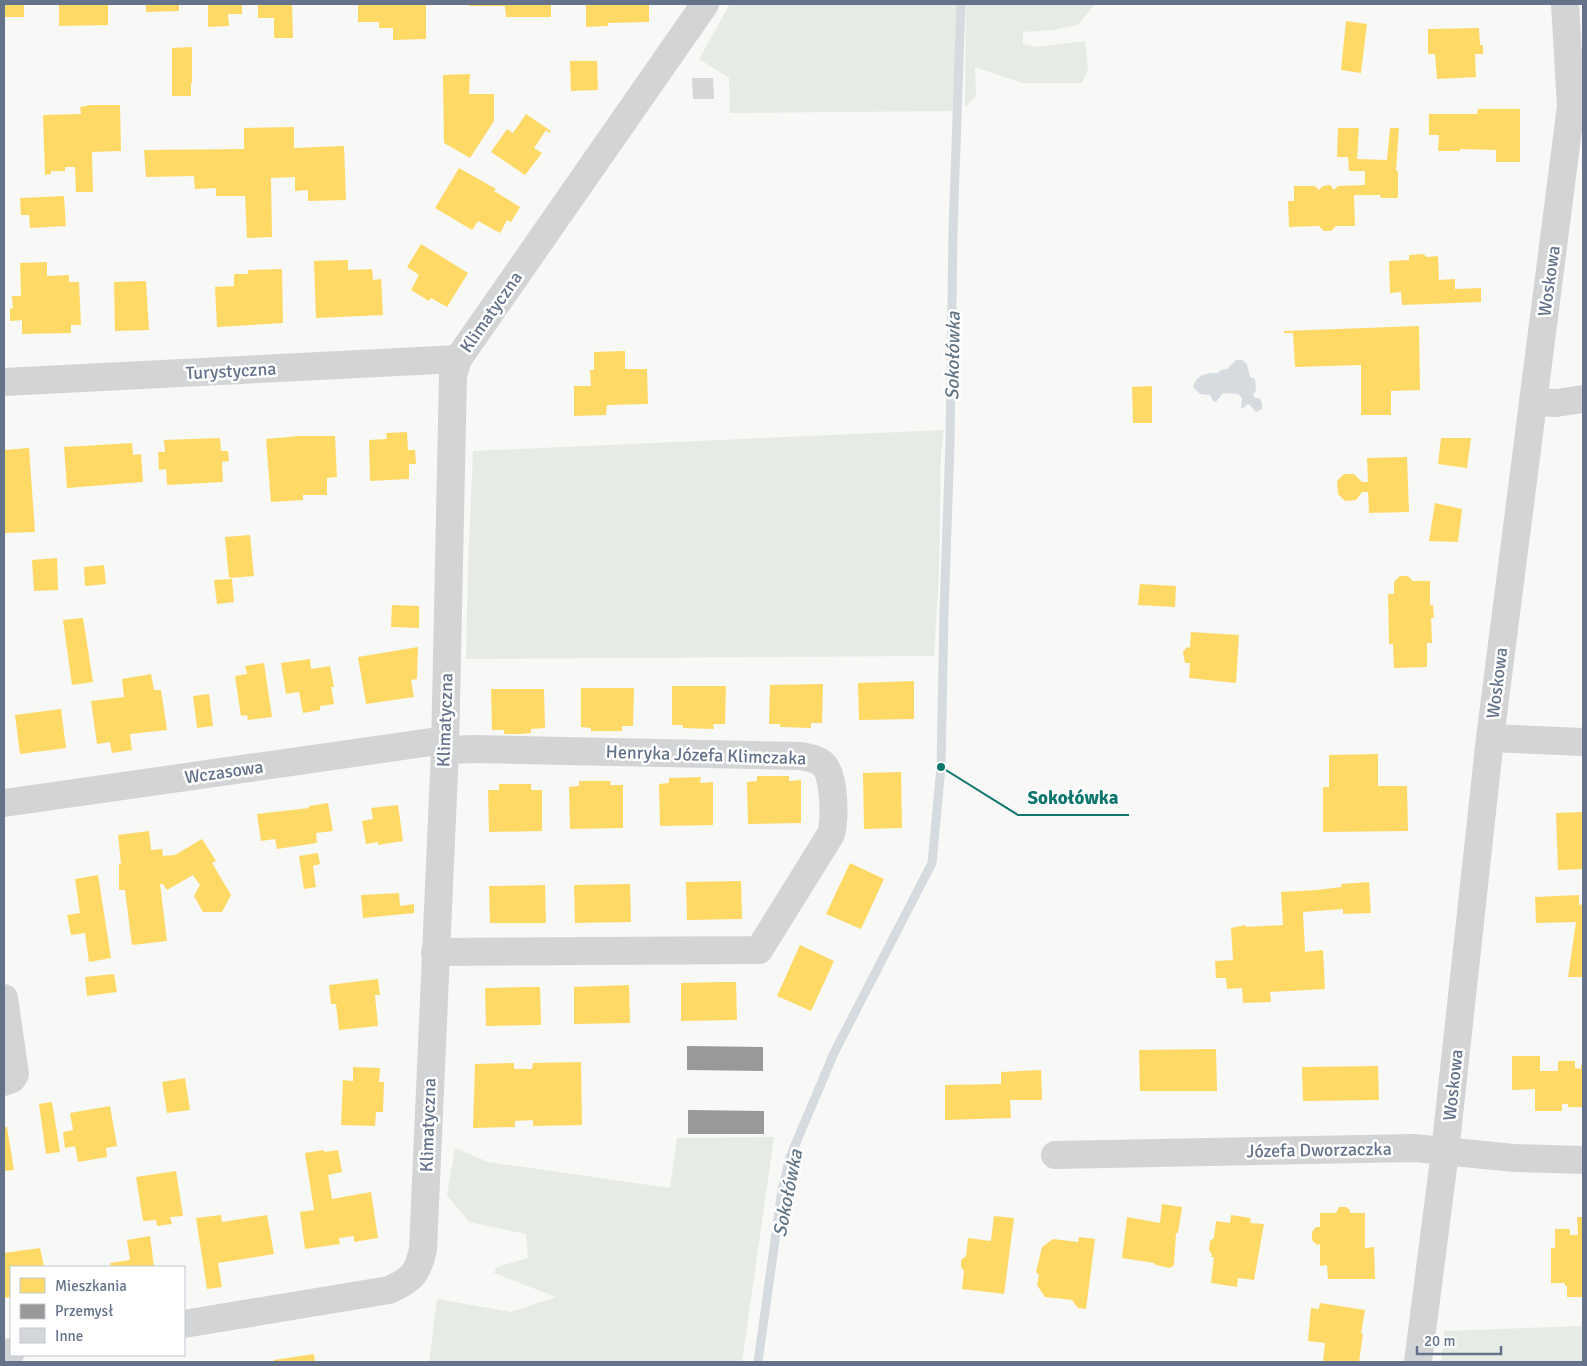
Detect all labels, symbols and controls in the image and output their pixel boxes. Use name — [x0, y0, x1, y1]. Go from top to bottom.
street label: Woskowa — [1533, 244, 1565, 318]
street label: Klimatyczna — [455, 267, 527, 357]
water label: Sokołówka — [940, 310, 966, 400]
street label: Turystyczna — [185, 358, 277, 384]
street label: Woskowa — [1482, 646, 1512, 720]
street label: Klimatyczna — [432, 673, 458, 767]
street label: Henryka Józefa Klimczaka — [605, 741, 807, 769]
street label: Wczasowa — [183, 756, 265, 788]
callout: Sokołówka — [1018, 781, 1129, 815]
text: Sokołówka — [1028, 786, 1119, 810]
street label: Woskowa — [1438, 1048, 1468, 1122]
street label: Klimatyczna — [415, 1078, 441, 1172]
street label: Józefa Dworzaczka — [1246, 1138, 1392, 1162]
water label: Sokołówka — [768, 1146, 808, 1239]
legend — [10, 1266, 185, 1356]
text: Mieszkania — [55, 1277, 127, 1295]
text: Przemysł — [55, 1302, 113, 1320]
scale bar — [1417, 1324, 1501, 1356]
text: Inne — [55, 1327, 83, 1345]
text: 20 m — [1424, 1332, 1455, 1350]

